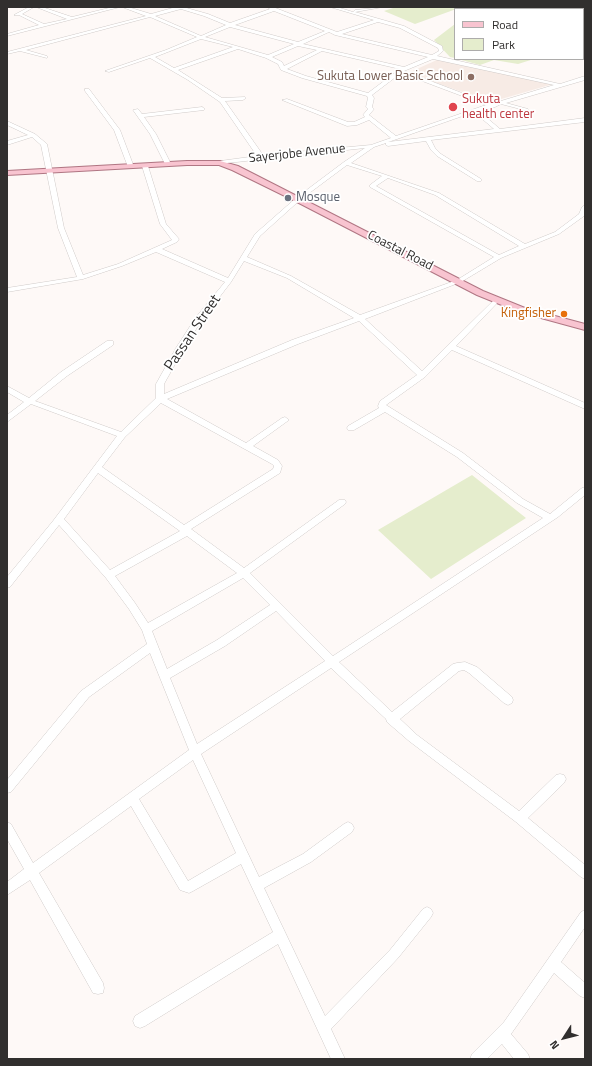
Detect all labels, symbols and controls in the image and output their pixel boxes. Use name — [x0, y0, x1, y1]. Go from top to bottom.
legend — [454, 8, 584, 60]
text: Road — [492, 15, 518, 34]
text: Park — [492, 35, 515, 54]
place label: Sukuta Lower Basic School — [317, 69, 463, 85]
marker: Sukuta Lower Basic School — [466, 72, 476, 82]
place label: Sukuta health center — [462, 92, 534, 123]
marker: Sukuta health center — [447, 101, 459, 113]
street label: Sayerjobe Avenue — [248, 141, 346, 167]
place label: Mosque — [296, 190, 340, 206]
marker: Mosque — [283, 193, 293, 203]
street label: Coastal Road — [365, 228, 435, 274]
street label: Passan Street — [161, 292, 225, 374]
place label: Kingfisher — [501, 306, 556, 322]
marker: Kingfisher — [559, 309, 569, 319]
north arrow — [544, 1018, 584, 1058]
text: N — [546, 1037, 563, 1053]

